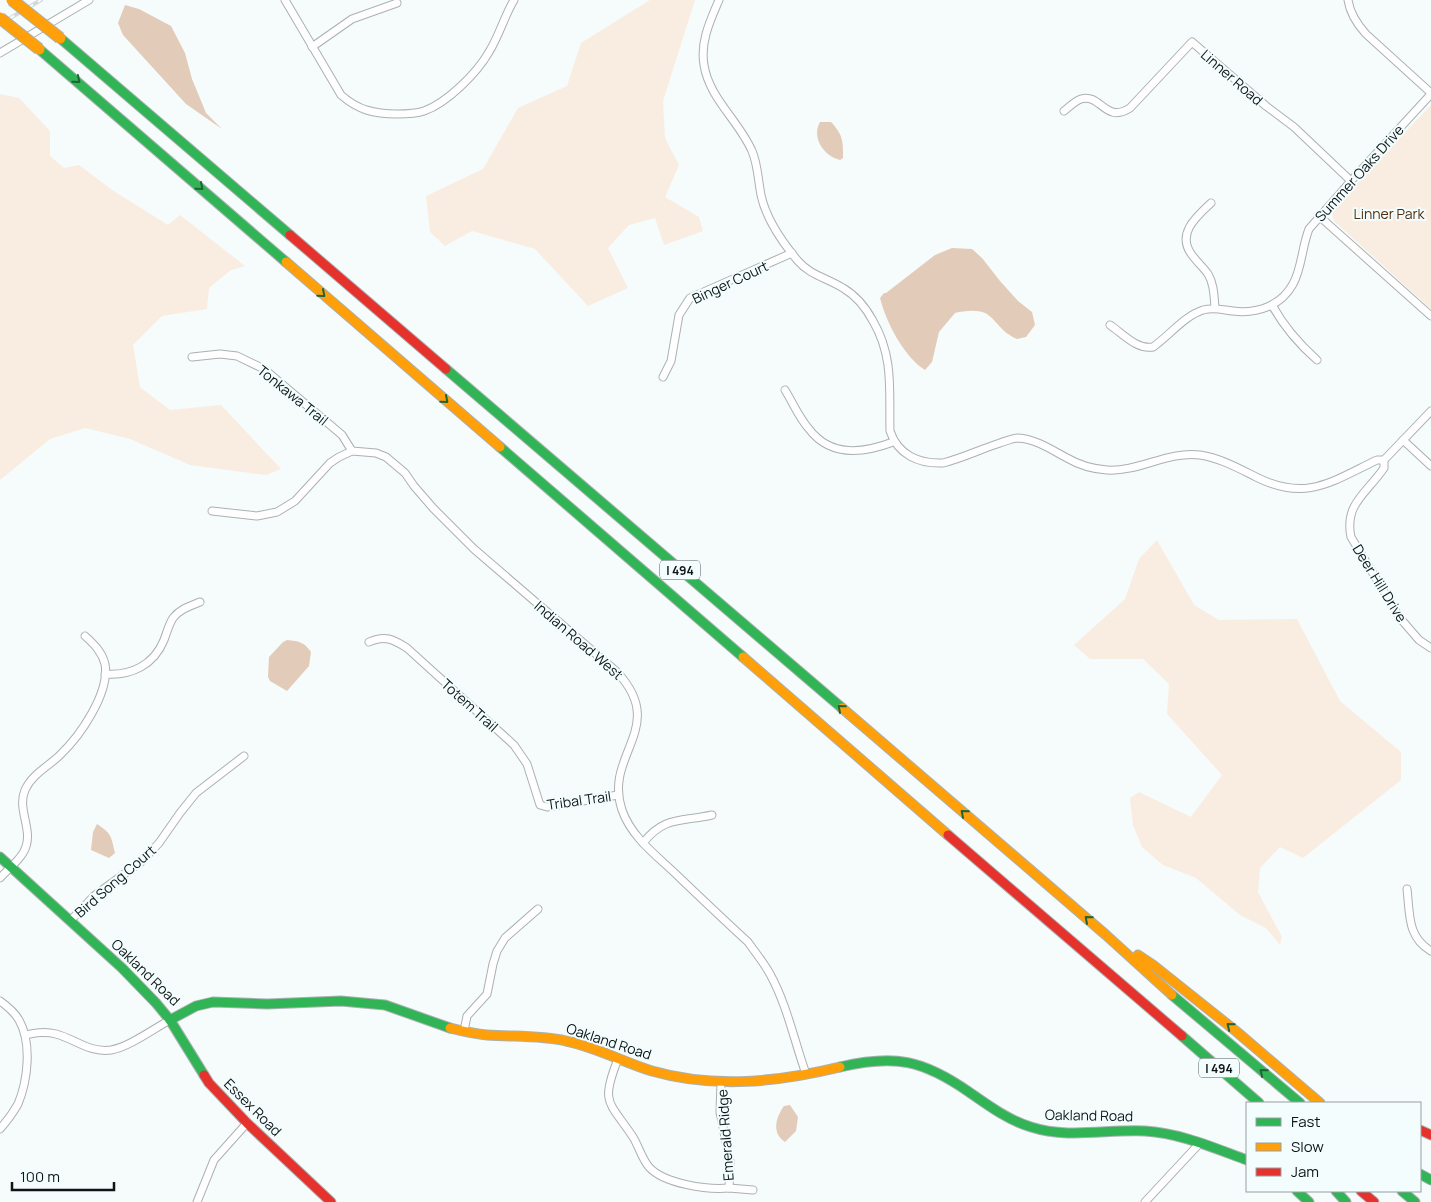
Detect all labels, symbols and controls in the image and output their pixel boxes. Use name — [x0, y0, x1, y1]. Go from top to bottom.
street label: Linner Road — [1197, 45, 1267, 109]
one-way arrow — [71, 75, 80, 83]
street label: Summer Oaks Drive — [1310, 120, 1408, 226]
one-way arrow — [194, 181, 203, 190]
park label: Linner Park — [1354, 204, 1426, 223]
street label: Binger Court — [689, 256, 771, 308]
one-way arrow — [317, 288, 326, 297]
street label: Tonkawa Trail — [254, 361, 332, 429]
one-way arrow — [440, 394, 449, 403]
street label: Deer Hill Drive — [1348, 540, 1412, 626]
road number: I 494 — [660, 560, 700, 580]
street label: Indian Road West — [531, 596, 628, 684]
street label: Totem Trail — [438, 674, 502, 736]
one-way arrow — [837, 705, 846, 714]
street label: Tribal Trail — [546, 786, 612, 814]
one-way arrow — [961, 811, 970, 819]
street label: Bird Song Court — [70, 840, 160, 921]
one-way arrow — [1084, 916, 1093, 925]
street label: Oakland Road — [108, 934, 184, 1010]
street label: Oakland Road — [564, 1018, 654, 1064]
one-way arrow — [1227, 1024, 1236, 1032]
road number: I 494 — [1199, 1058, 1239, 1078]
one-way arrow — [1260, 1069, 1269, 1077]
street label: Essex Road — [220, 1074, 286, 1140]
street label: Emerald Ridge — [712, 1089, 738, 1181]
legend — [1246, 1102, 1421, 1192]
street label: Oakland Road — [1045, 1105, 1133, 1125]
text: Fast — [1291, 1111, 1320, 1132]
text: Slow — [1291, 1136, 1324, 1157]
scale bar — [12, 1160, 115, 1192]
text: Jam — [1291, 1161, 1319, 1182]
text: 100 m — [20, 1166, 60, 1187]

